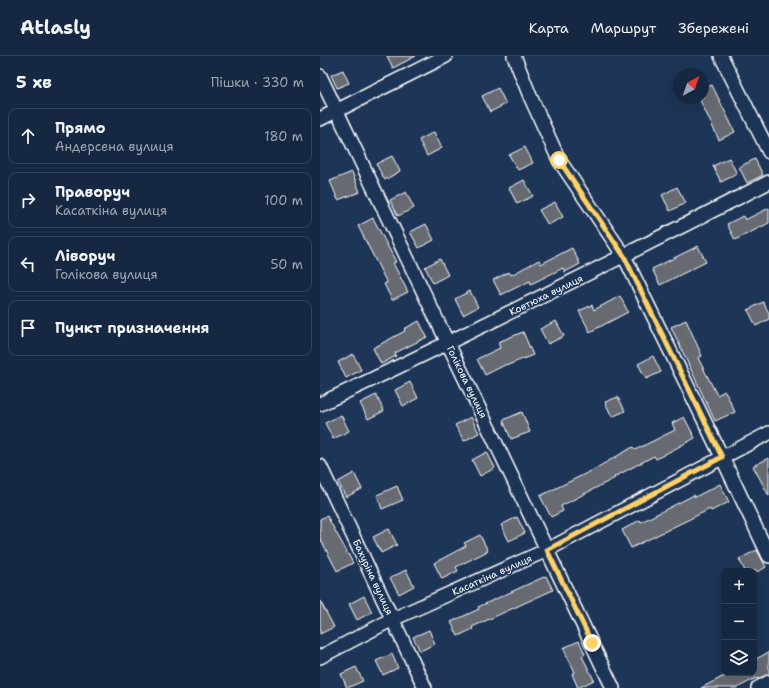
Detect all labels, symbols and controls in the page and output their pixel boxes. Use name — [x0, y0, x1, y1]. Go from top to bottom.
text: Atlasly — [20, 15, 91, 40]
text: Карта — [529, 19, 569, 37]
text: Маршрут — [591, 19, 656, 37]
text: Збережені — [678, 19, 749, 37]
north arrow — [673, 68, 709, 104]
text: 5 хв — [16, 71, 52, 93]
text: Пішки · 330 m — [211, 74, 304, 91]
text: Прямо — [55, 118, 105, 138]
icon: ahead — [17, 125, 39, 147]
text: 180 m — [264, 128, 303, 145]
text: Андерсена вулиця — [55, 138, 174, 155]
route start — [550, 151, 568, 169]
text: Праворуч — [55, 182, 130, 202]
icon: right — [17, 189, 39, 211]
text: 100 m — [264, 192, 303, 209]
text: Касаткіна вулиця — [55, 202, 167, 219]
text: Ліворуч — [55, 246, 115, 266]
icon: left — [17, 253, 39, 275]
text: 50 m — [270, 256, 303, 273]
text: Голікова вулиця — [55, 266, 158, 283]
street label: Ковтюха вулиця — [507, 272, 585, 318]
icon: arrive — [17, 317, 39, 339]
text: Пункт призначення — [55, 318, 210, 338]
street label: Голікова вулиця — [444, 344, 490, 420]
street label: Бахуріна вулиця — [350, 537, 396, 617]
street label: Касаткіна вулиця — [450, 552, 534, 598]
map controls — [721, 568, 757, 676]
button: + — [721, 568, 757, 604]
button: − — [721, 604, 757, 640]
route end — [583, 634, 601, 652]
button: layers — [721, 640, 757, 676]

